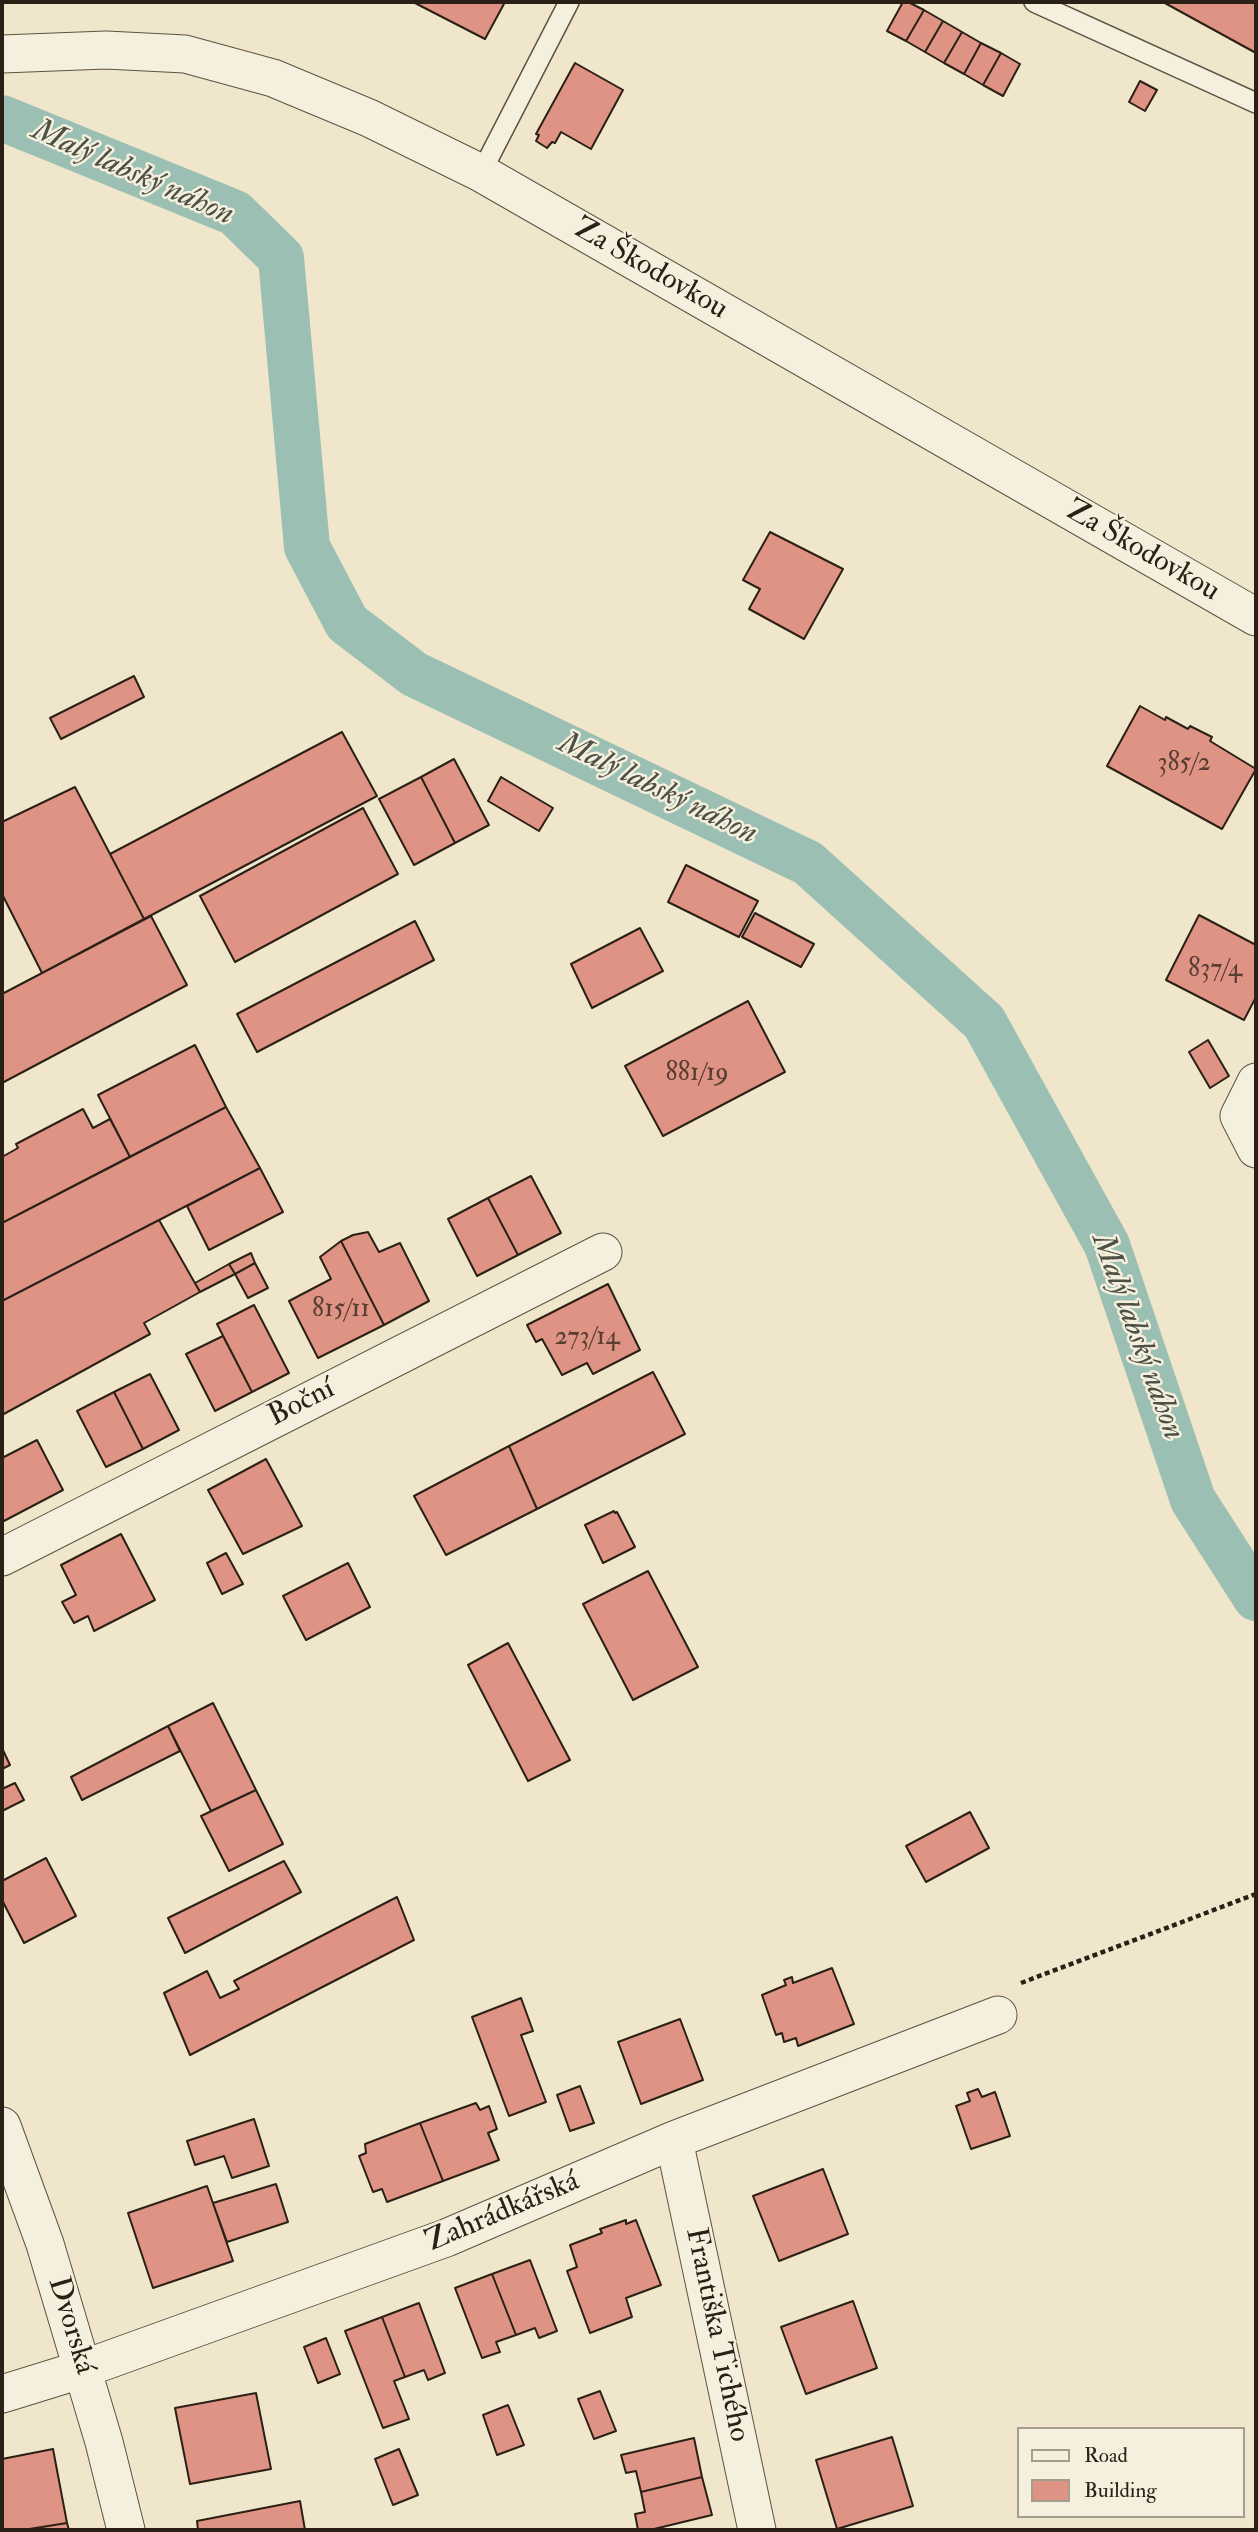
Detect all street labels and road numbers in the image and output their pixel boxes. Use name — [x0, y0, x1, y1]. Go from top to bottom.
street label: Za Škodovkou — [567, 211, 733, 329]
street label: Za Škodovkou — [1059, 493, 1225, 611]
street label: Boční — [263, 1372, 341, 1436]
street label: Zahrádkářská — [421, 2165, 585, 2261]
street label: Františka Tichého — [676, 2225, 756, 2445]
street label: Dvorská — [38, 2273, 102, 2379]

